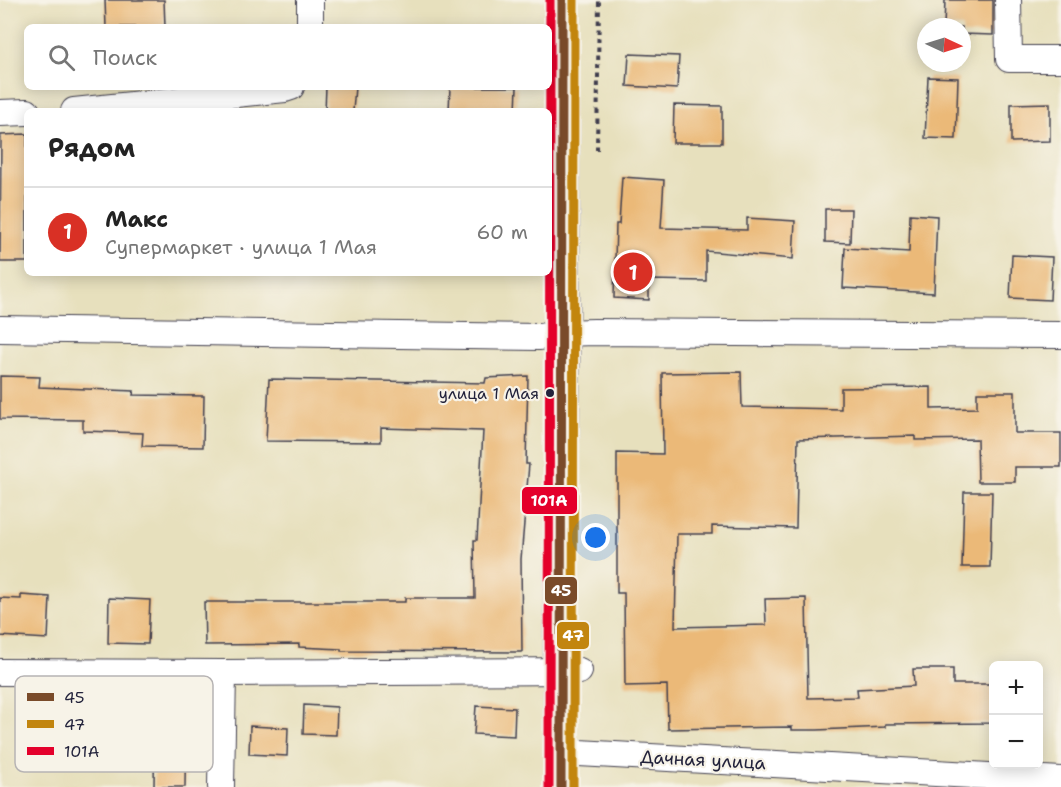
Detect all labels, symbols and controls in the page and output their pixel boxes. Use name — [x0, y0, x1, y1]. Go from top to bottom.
north arrow — [917, 18, 971, 72]
search box — [24, 24, 552, 90]
icon: search — [45, 41, 78, 74]
text: Поиск — [93, 43, 157, 72]
text: Рядом — [48, 130, 135, 165]
text: Макс — [105, 205, 168, 234]
text: 1 — [63, 219, 72, 245]
text: 60 m — [476, 219, 528, 245]
text: Супермаркет · улица 1 Мая — [105, 234, 377, 260]
pin: 1 — [614, 250, 652, 294]
place label: улица 1 Мая — [439, 383, 539, 404]
marker: улица 1 Мая — [544, 387, 556, 399]
line badge: 101А — [521, 486, 578, 515]
text: 101А — [530, 490, 568, 511]
your location — [581, 523, 610, 552]
line badge: 45 — [544, 576, 578, 605]
text: 45 — [551, 580, 571, 601]
line badge: 47 — [556, 621, 590, 650]
text: 47 — [562, 625, 584, 646]
map controls — [989, 661, 1043, 769]
button: + — [989, 661, 1043, 715]
legend — [15, 676, 213, 772]
text: 45 — [64, 687, 85, 708]
text: 47 — [64, 714, 85, 735]
button: − — [989, 715, 1043, 769]
text: 101А — [64, 741, 99, 762]
street label: Дачная улица — [640, 745, 766, 775]

